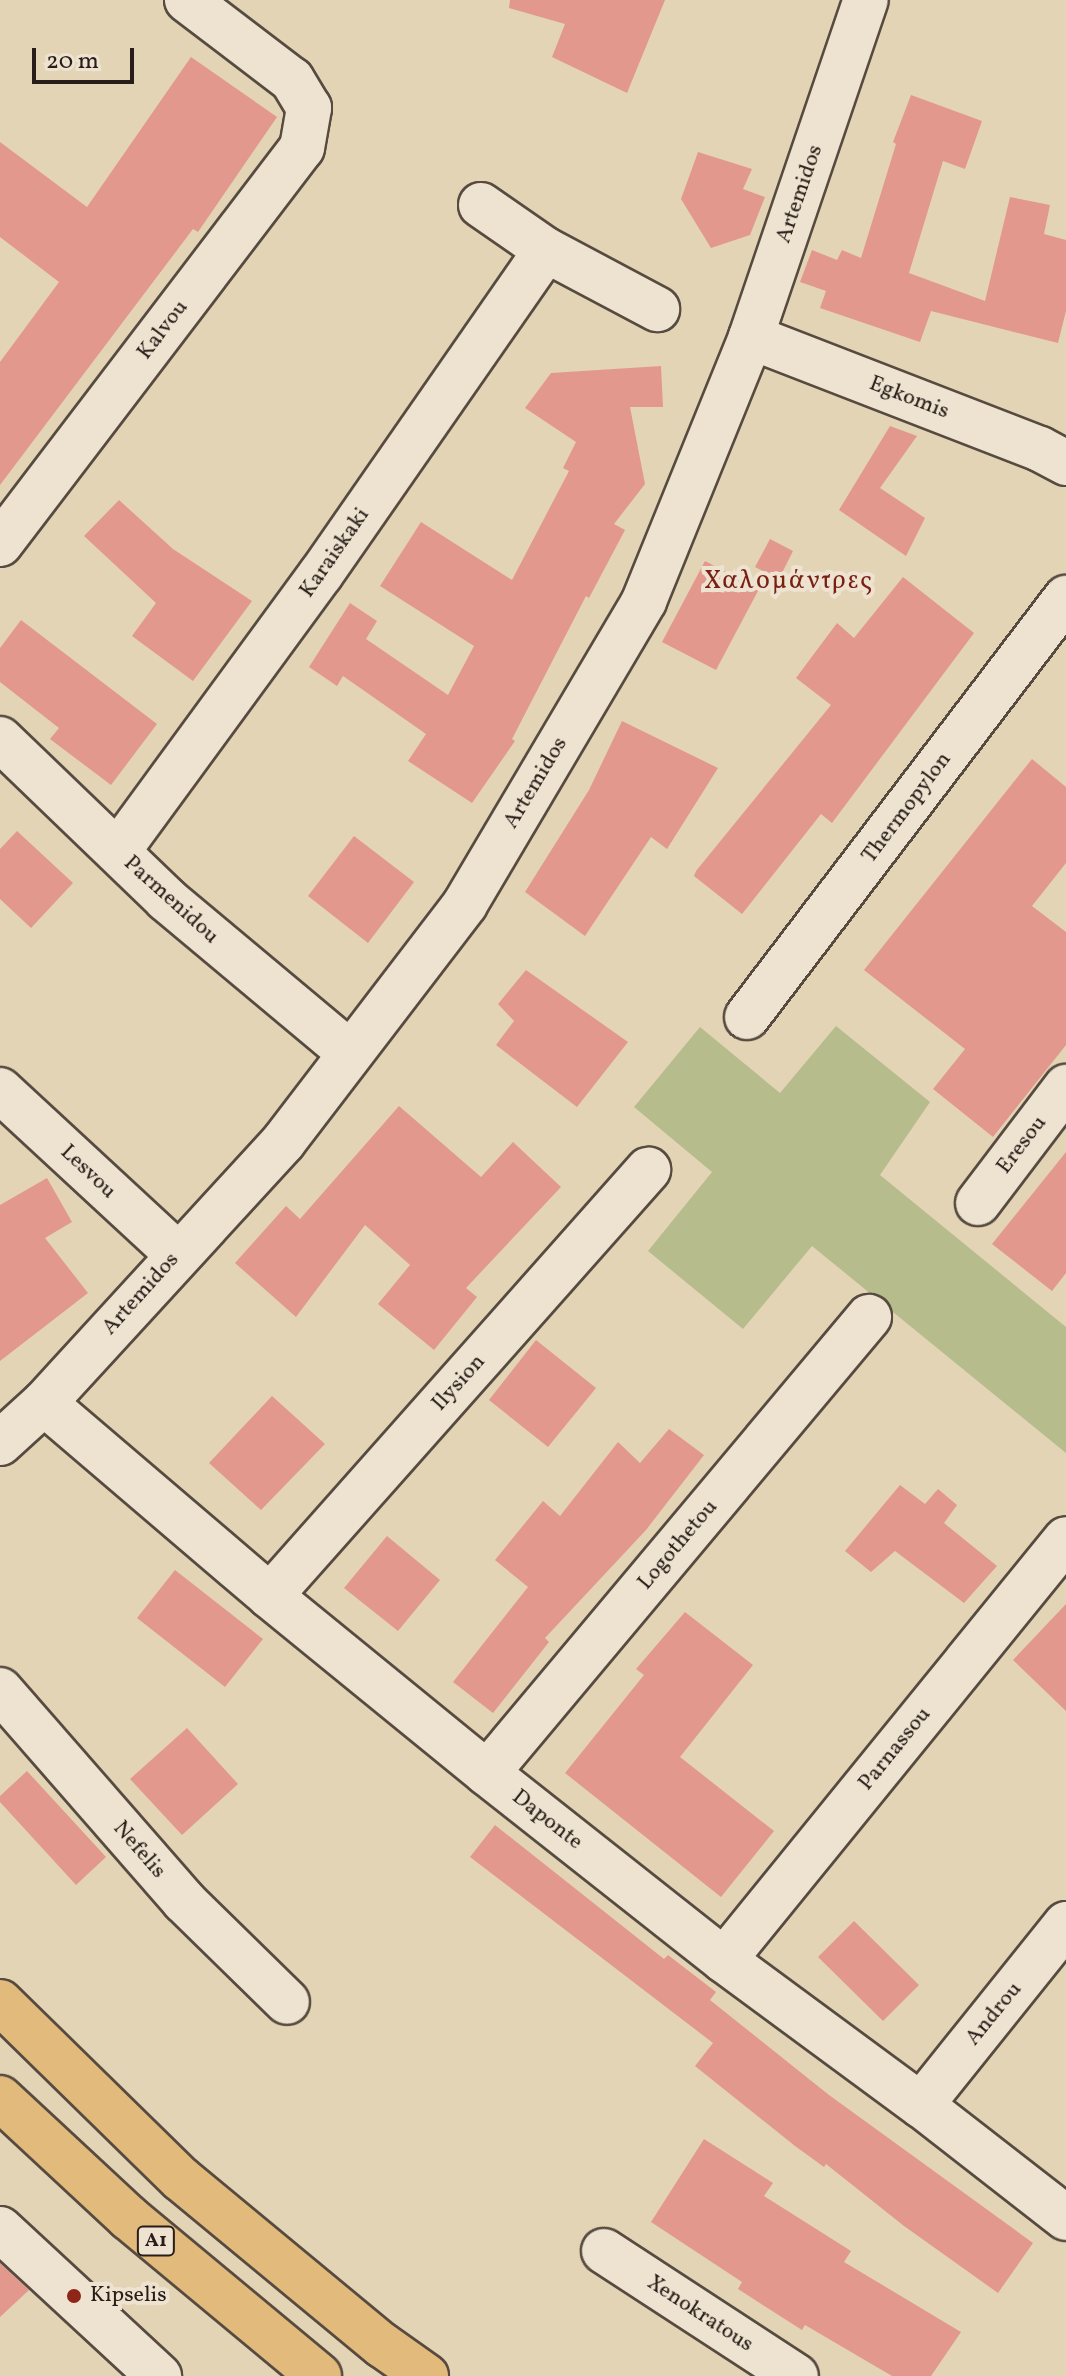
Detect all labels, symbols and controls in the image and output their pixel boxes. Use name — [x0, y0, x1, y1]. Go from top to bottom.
scale bar — [36, 32, 138, 82]
text: 20 m — [46, 45, 99, 79]
street label: Artemidos — [771, 141, 829, 247]
street label: Kalvou — [132, 295, 194, 365]
street label: Egkomis — [865, 371, 953, 425]
street label: Karaiskaki — [294, 503, 376, 603]
district label: Χαλομάντρες — [704, 566, 874, 598]
street label: Artemidos — [498, 732, 574, 834]
street label: Thermopylon — [857, 747, 957, 869]
street label: Parmenidou — [118, 850, 224, 950]
street label: Eresou — [991, 1111, 1053, 1179]
street label: Lesvou — [54, 1139, 122, 1205]
street label: Artemidos — [97, 1247, 185, 1341]
street label: Ilysion — [427, 1349, 491, 1417]
street label: Logothetou — [633, 1494, 723, 1596]
street label: Parnassou — [853, 1702, 937, 1796]
street label: Daponte — [506, 1784, 588, 1856]
street label: Nefelis — [107, 1816, 171, 1884]
street label: Androu — [960, 1977, 1028, 2051]
road number: A1 — [136, 2225, 176, 2257]
street label: Xenokratous — [642, 2270, 758, 2358]
place label: Kipselis — [90, 2283, 167, 2309]
marker: Kipselis — [65, 2287, 83, 2305]

